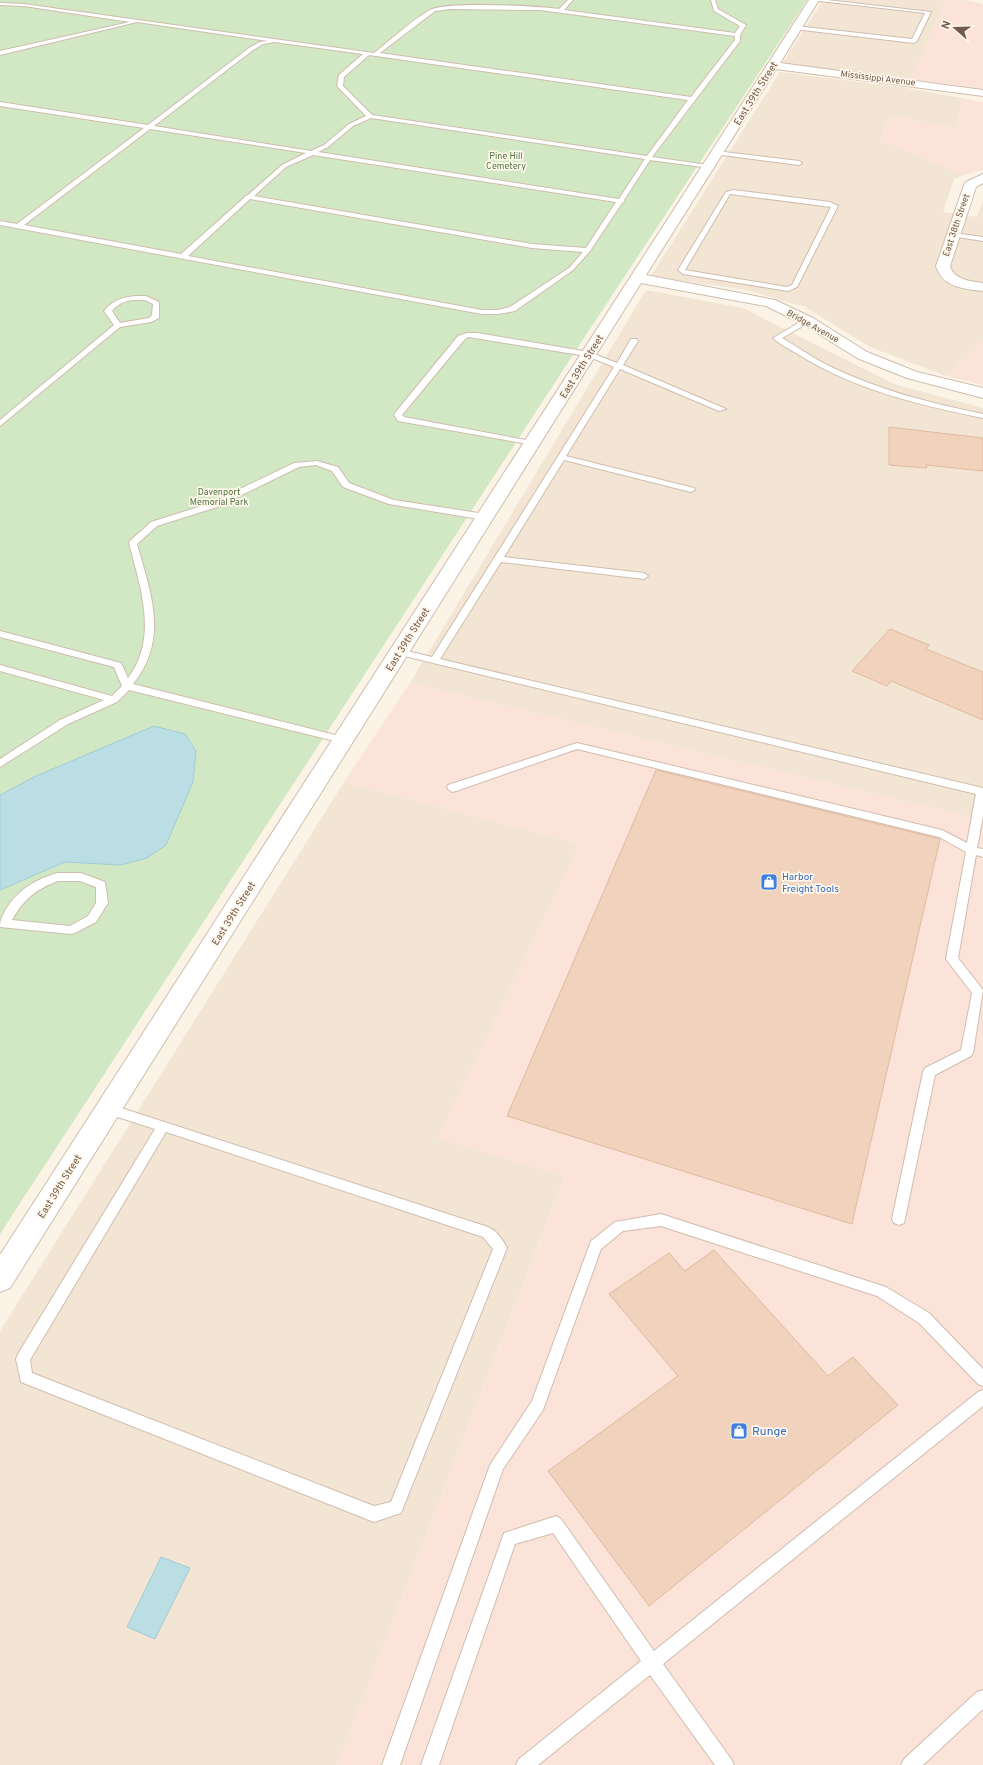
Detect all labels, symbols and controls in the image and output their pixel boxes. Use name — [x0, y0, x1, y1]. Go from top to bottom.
north arrow — [935, 8, 975, 48]
text: N — [939, 19, 954, 31]
street label: East 39th Street — [731, 59, 781, 128]
street label: Mississippi Avenue — [840, 68, 916, 89]
park label: Pine Hill Cemetery — [486, 151, 526, 172]
street label: East 38th Street — [941, 192, 972, 258]
street label: Bridge Avenue — [785, 307, 841, 345]
street label: East 39th Street — [557, 332, 607, 401]
park label: Davenport Memorial Park — [190, 487, 248, 508]
street label: East 39th Street — [383, 605, 433, 674]
place label: Harbor Freight Tools — [782, 871, 839, 896]
shop icon: Harbor Freight Tools — [759, 872, 779, 892]
street label: East 39th Street — [209, 879, 259, 948]
street label: East 39th Street — [35, 1152, 85, 1221]
shop icon: Runge — [729, 1421, 749, 1441]
place label: Runge — [752, 1424, 787, 1440]

